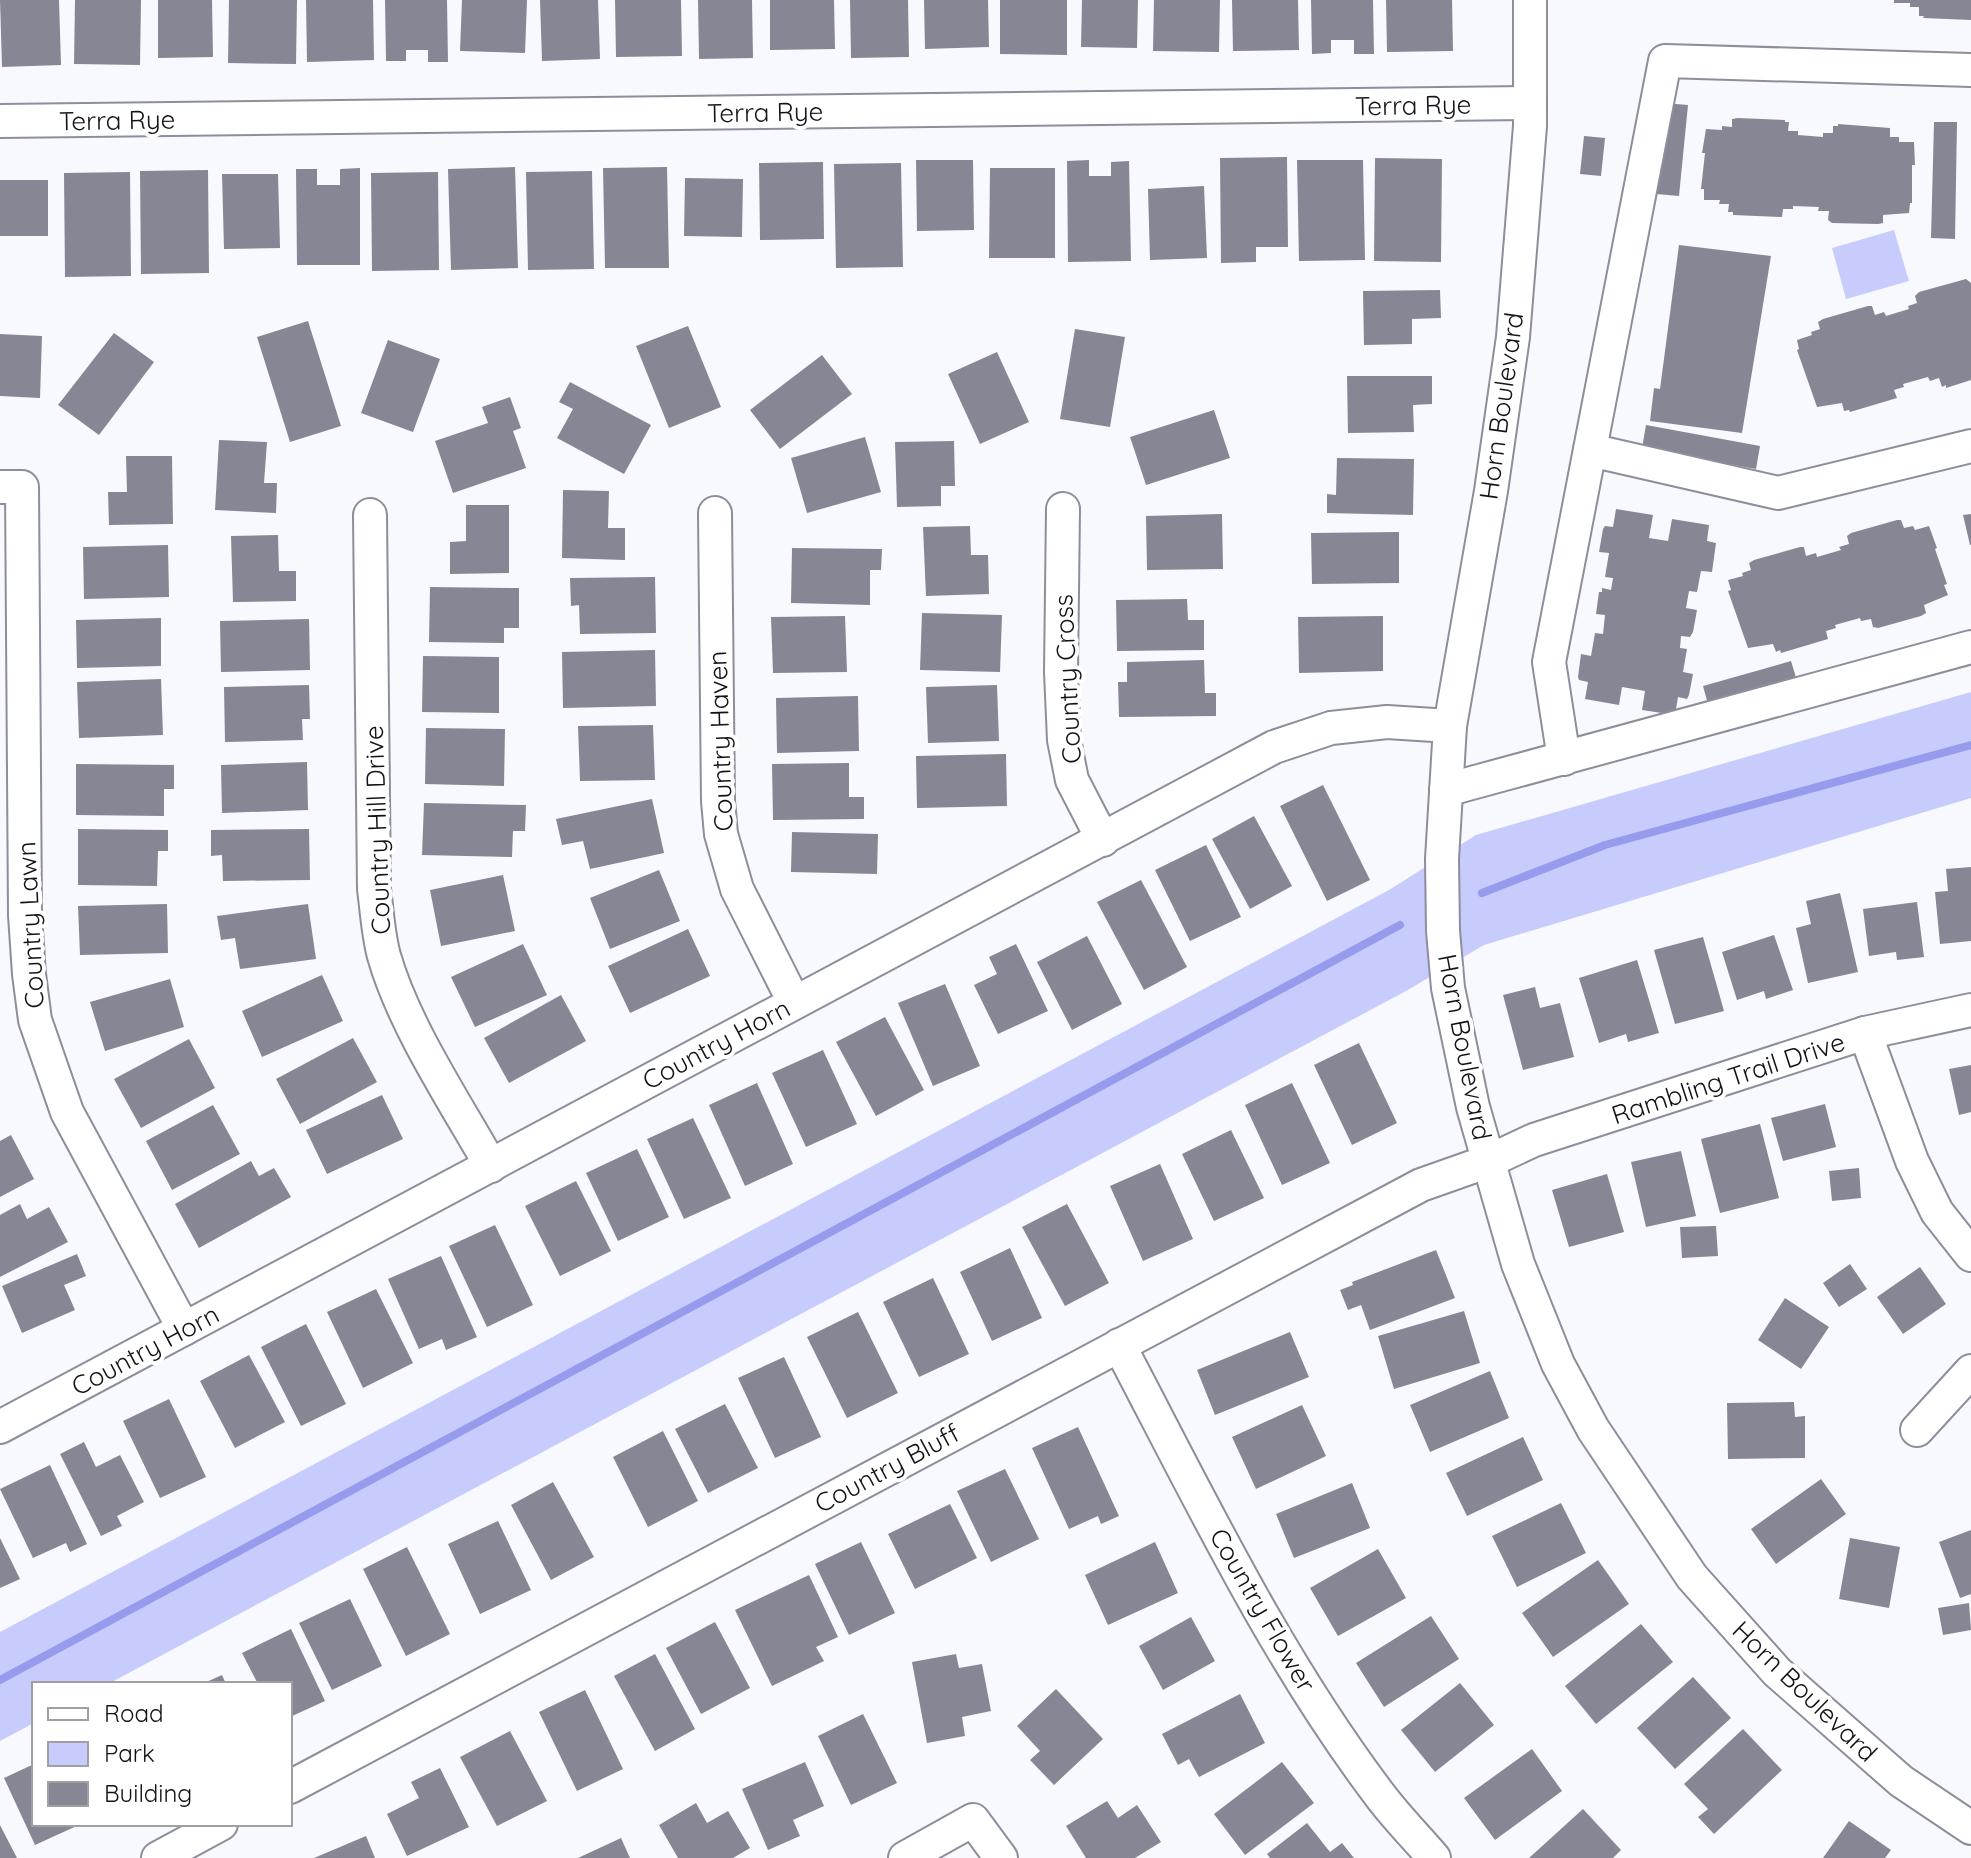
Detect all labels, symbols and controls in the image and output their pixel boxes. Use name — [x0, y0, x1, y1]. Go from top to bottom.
street label: Terra Rye — [1354, 87, 1472, 123]
street label: Terra Rye — [706, 94, 824, 130]
street label: Terra Rye — [58, 102, 176, 138]
street label: Horn Boulevard — [1472, 310, 1530, 502]
street label: Country Cross — [1046, 593, 1088, 765]
street label: Country Haven — [700, 650, 740, 832]
street label: Country Hill Drive — [357, 725, 397, 935]
street label: Country Lawn — [9, 841, 51, 1009]
street label: Horn Boulevard — [1431, 951, 1499, 1143]
street label: Country Horn — [636, 991, 796, 1097]
street label: Rambling Trail Drive — [1607, 1025, 1849, 1131]
street label: Country Horn — [65, 1297, 225, 1403]
street label: Country Bluff — [809, 1416, 965, 1520]
street label: Country Flower — [1203, 1522, 1323, 1698]
street label: Horn Boulevard — [1726, 1614, 1884, 1768]
legend — [32, 1682, 292, 1826]
text: Road — [104, 1698, 164, 1728]
text: Park — [104, 1738, 155, 1768]
text: Building — [104, 1778, 192, 1808]

